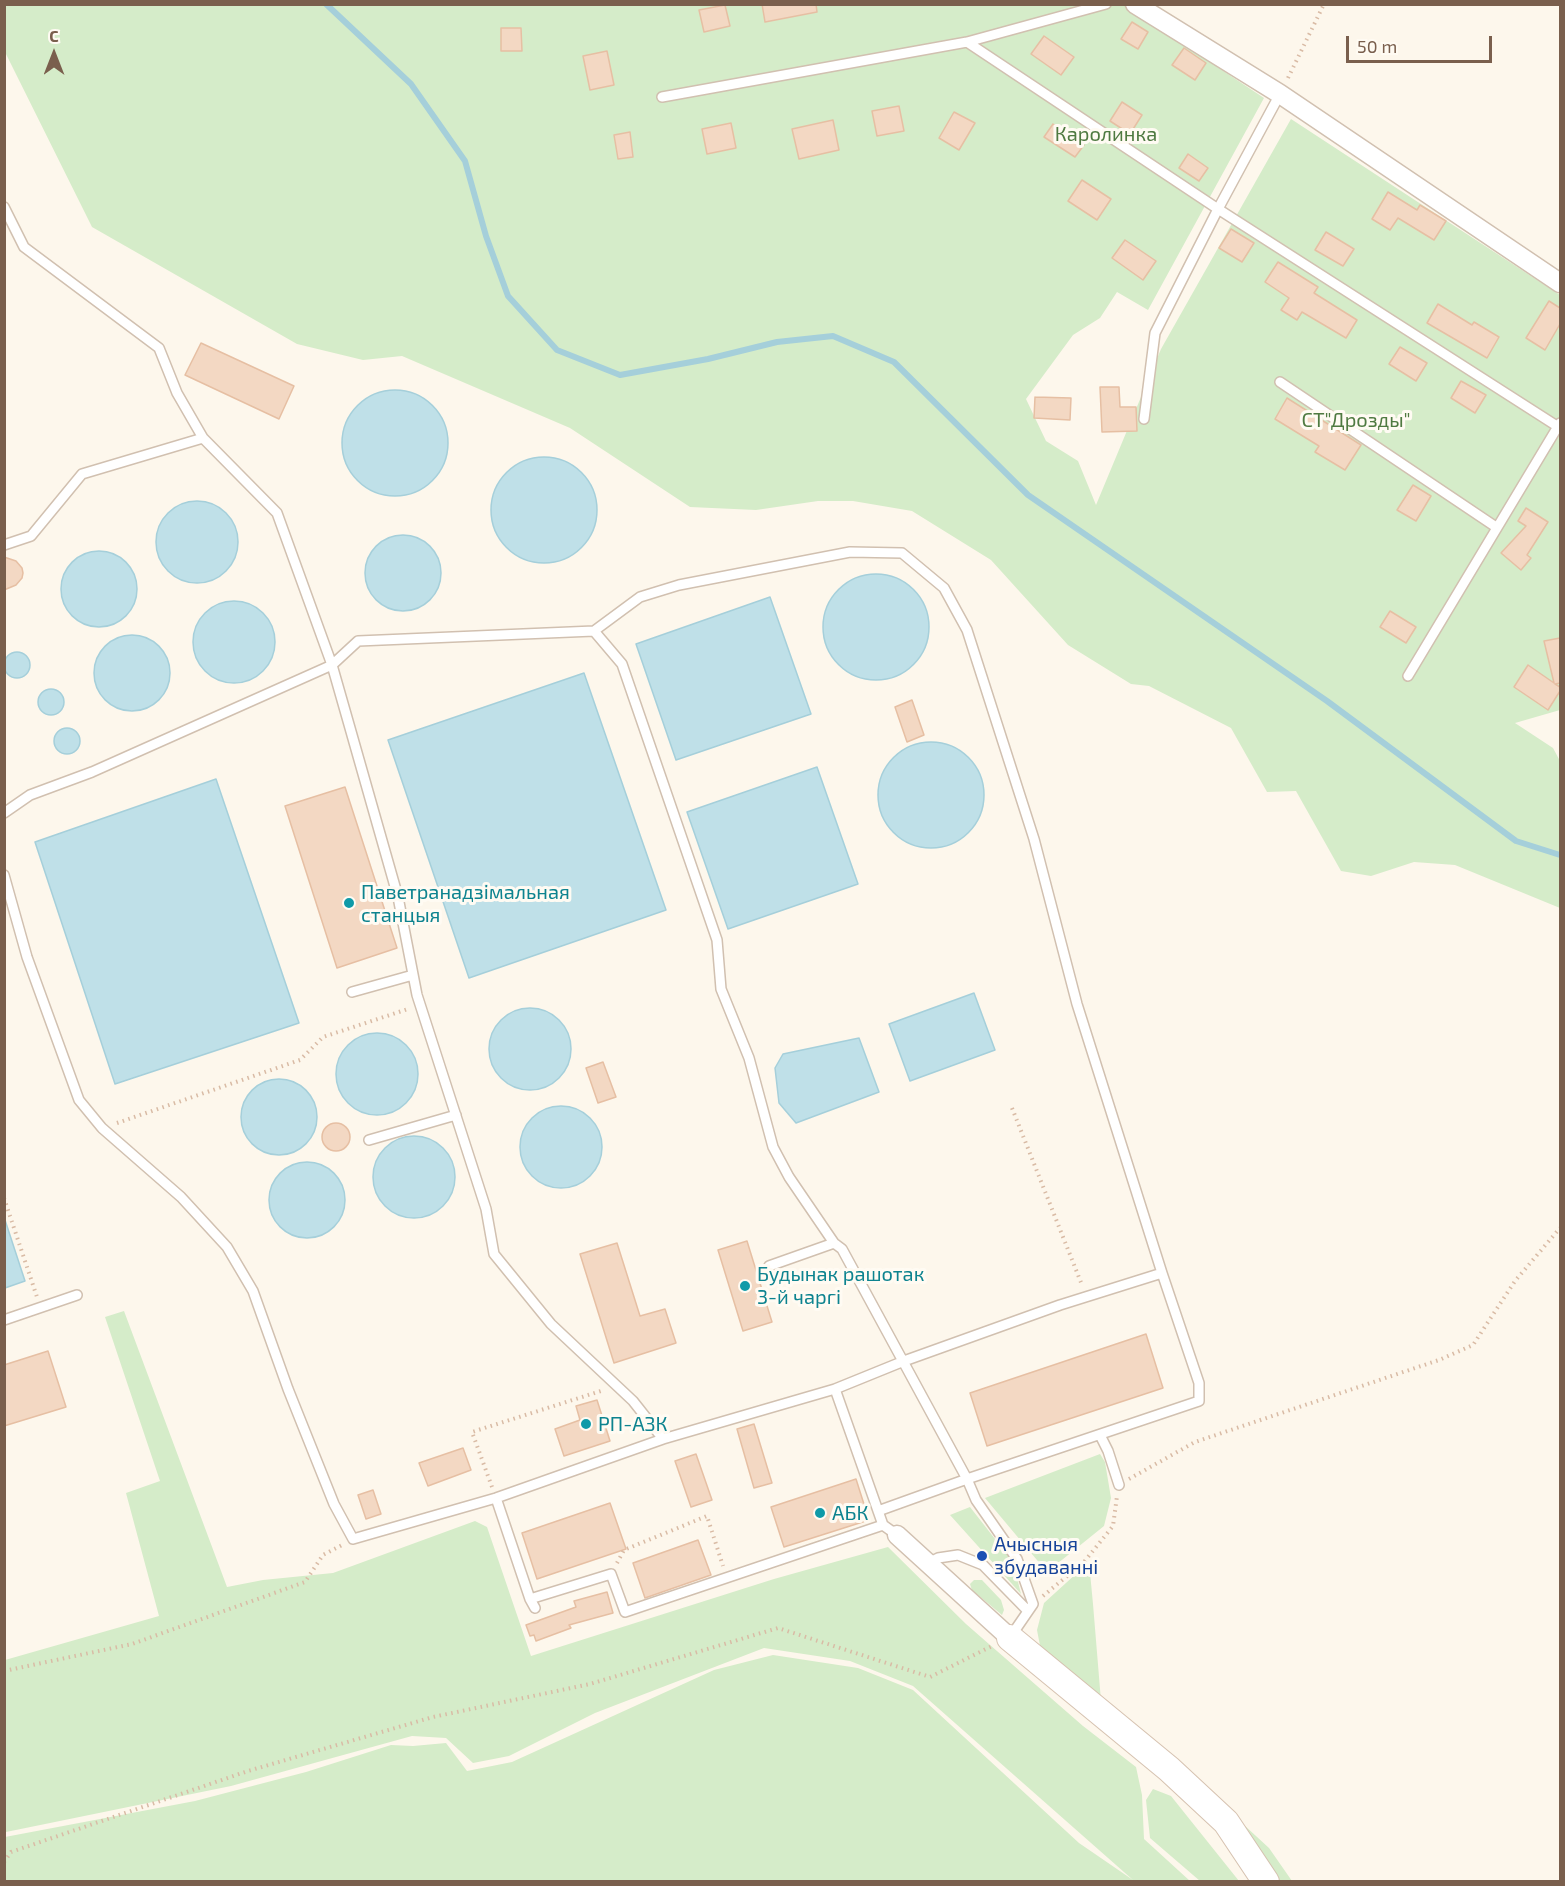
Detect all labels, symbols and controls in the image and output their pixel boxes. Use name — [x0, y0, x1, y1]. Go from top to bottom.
north arrow — [24, 24, 84, 84]
scale bar — [1349, 24, 1494, 62]
text: С — [49, 26, 59, 45]
text: 50 m — [1357, 35, 1397, 57]
park label: Каролинка — [1055, 122, 1157, 146]
park label: СТ"Дрозды" — [1302, 408, 1410, 432]
place label: Паветранадзімальная станцыя — [361, 880, 570, 927]
marker: Паветранадзімальная станцыя — [342, 896, 356, 910]
place label: Будынак рашотак 3-й чаргі — [757, 1262, 924, 1309]
marker: Будынак рашотак 3-й чаргі — [738, 1279, 752, 1293]
place label: РП-АЗК — [598, 1412, 668, 1436]
marker: РП-АЗК — [579, 1417, 593, 1431]
place label: АБК — [832, 1501, 868, 1525]
marker: АБК — [813, 1506, 827, 1520]
place label: Ачысныя збудаванні — [994, 1532, 1098, 1579]
marker: Ачысныя збудаванні — [975, 1549, 989, 1563]

